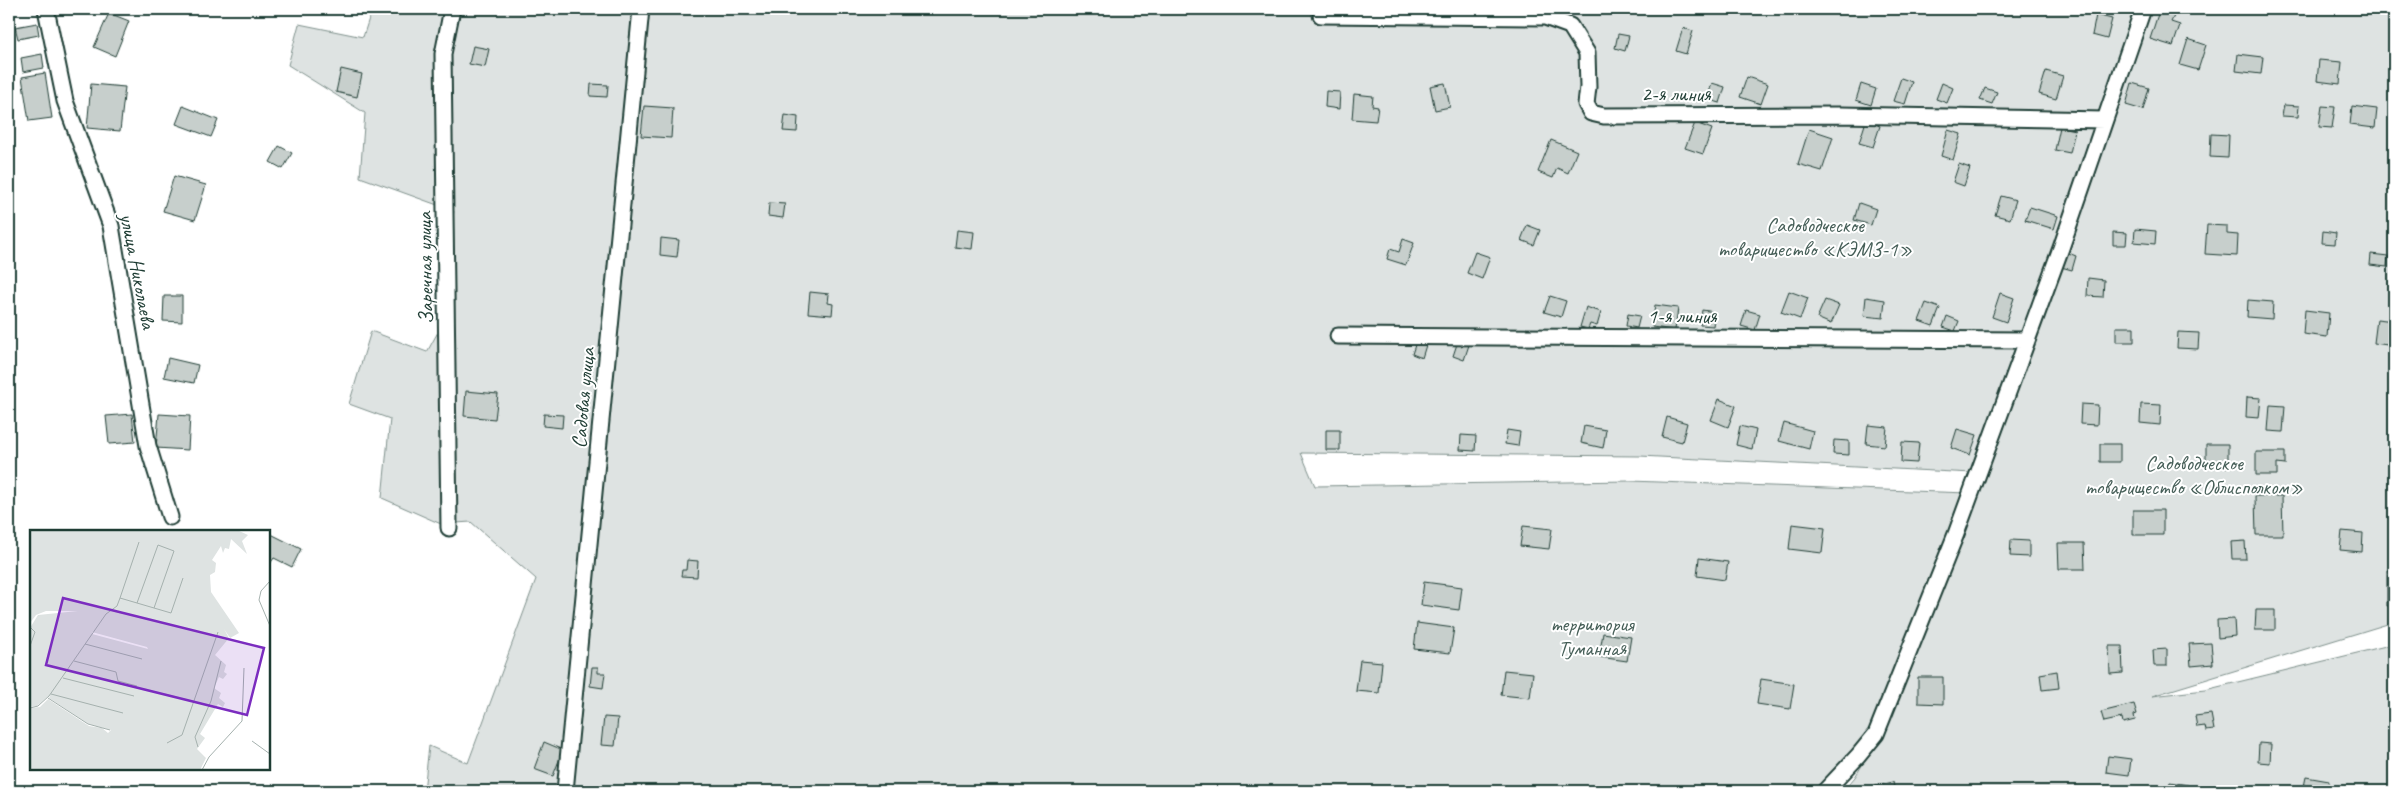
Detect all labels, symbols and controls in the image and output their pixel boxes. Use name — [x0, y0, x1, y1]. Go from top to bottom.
street label: 2-я линия — [1641, 81, 1712, 107]
street label: улица Николаева — [114, 209, 162, 332]
street label: Заречная улица — [411, 210, 439, 324]
park label: Садоводческое товарищество «КЭМЗ-1» — [1718, 212, 1912, 262]
street label: 1-я линия — [1647, 303, 1718, 329]
street label: Садовая улица — [566, 345, 600, 449]
park label: Садоводческое товарищество «Облисполком» — [2085, 450, 2303, 500]
inset map — [30, 530, 270, 770]
park label: территория Туманная — [1550, 611, 1635, 661]

